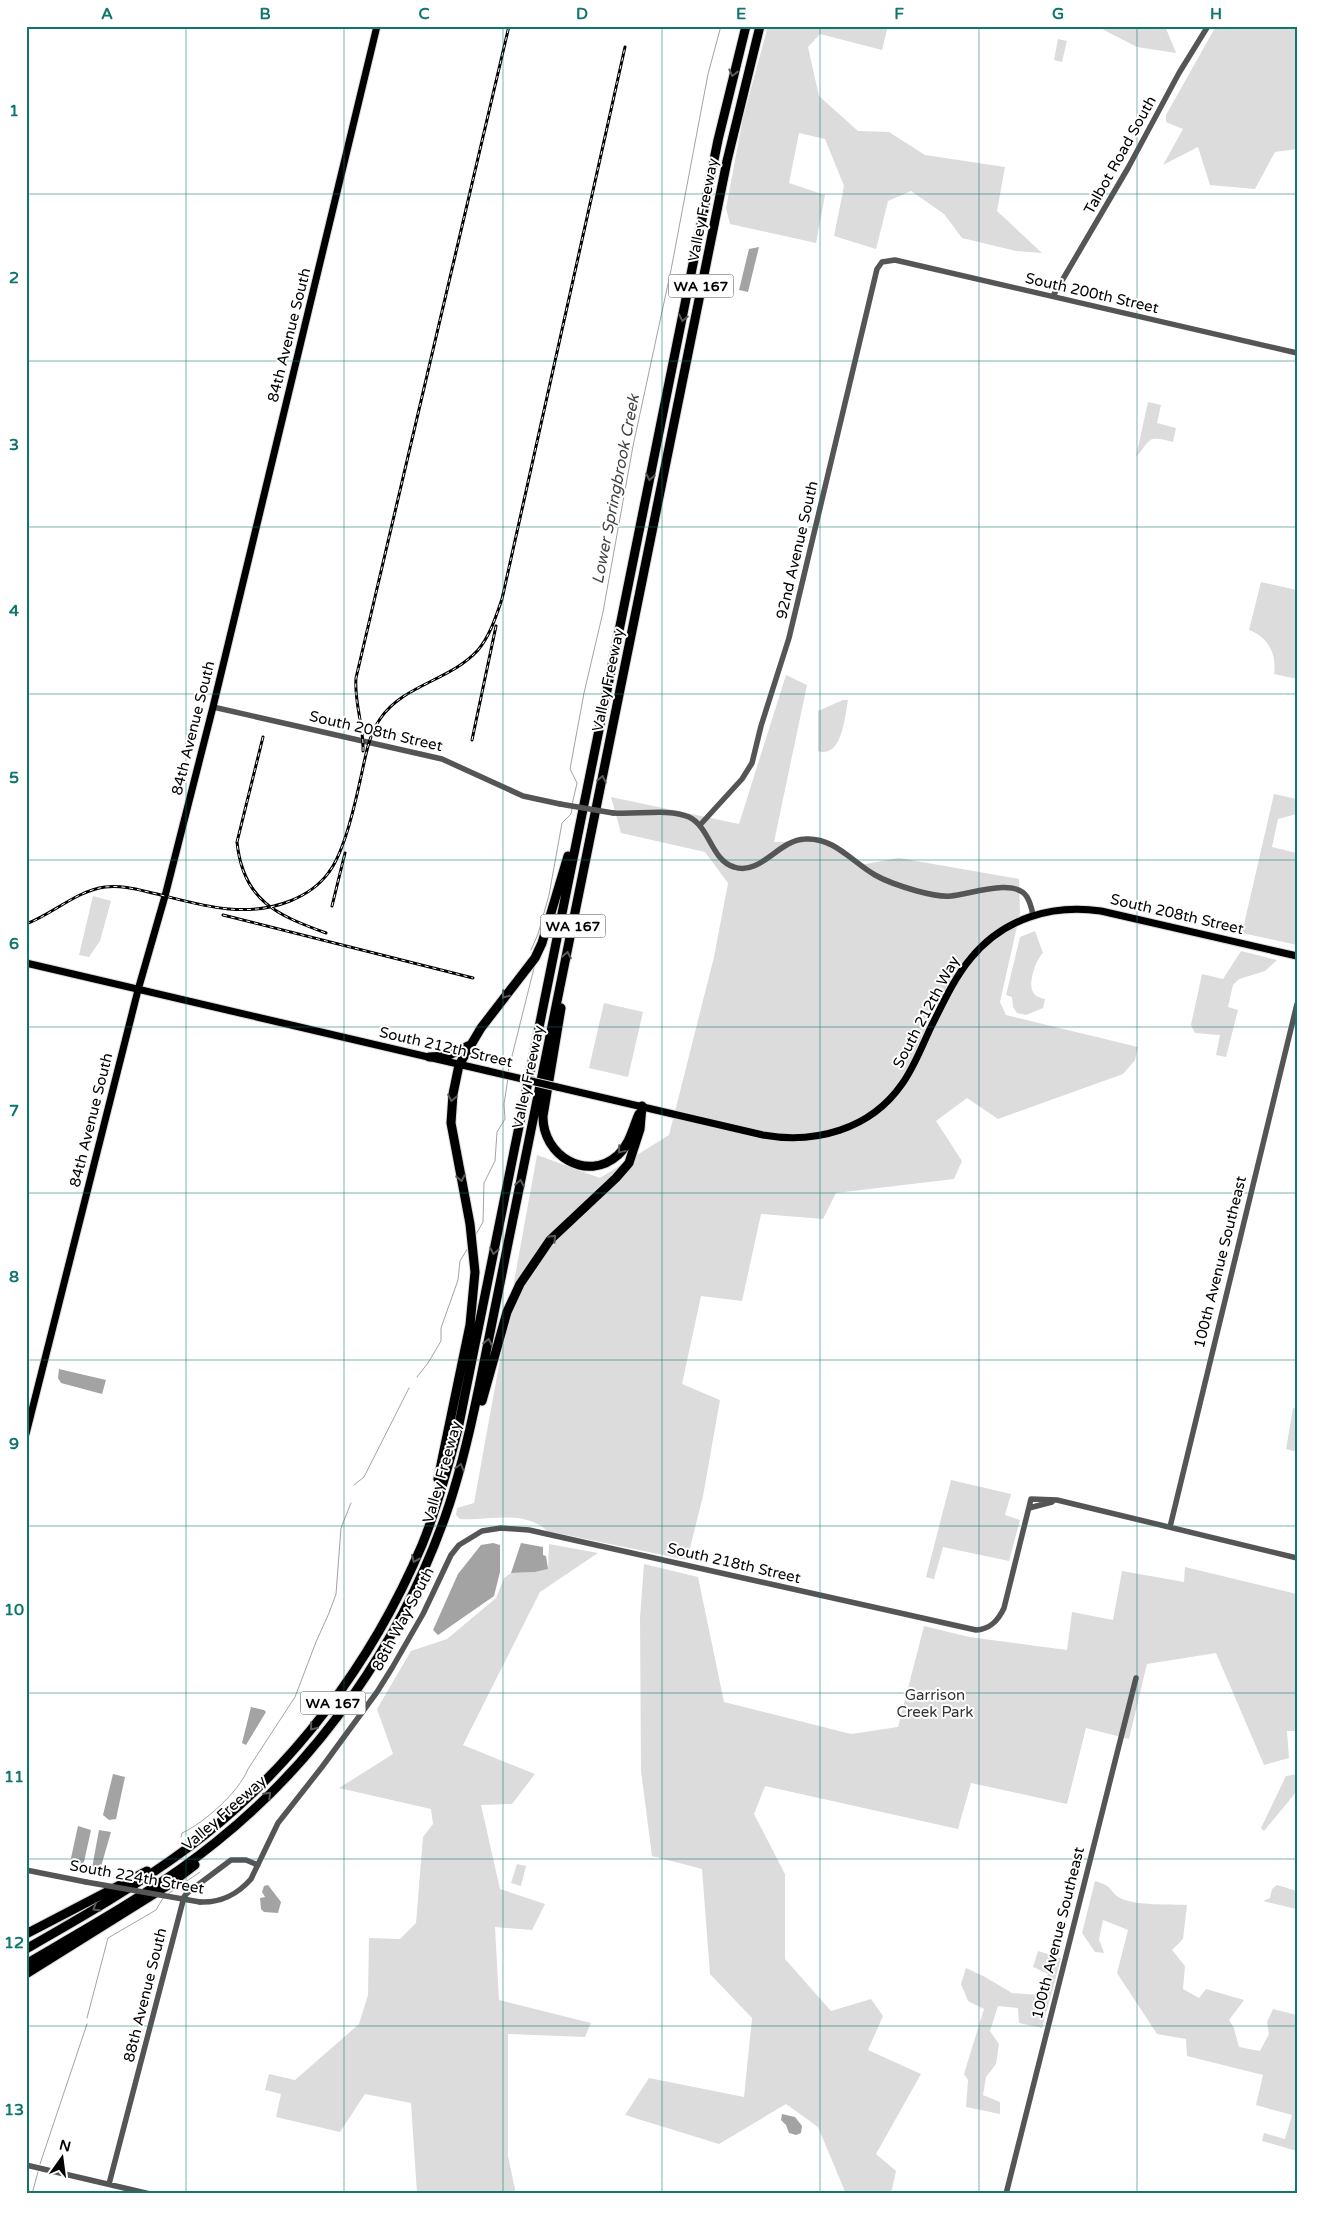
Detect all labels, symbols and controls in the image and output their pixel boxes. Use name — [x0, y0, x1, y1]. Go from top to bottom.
text: A — [101, 4, 113, 24]
text: B — [259, 4, 271, 24]
text: C — [418, 4, 430, 24]
text: D — [576, 4, 588, 24]
text: E — [736, 4, 746, 24]
text: F — [894, 4, 904, 24]
text: G — [1052, 4, 1064, 24]
text: H — [1210, 4, 1222, 24]
one-way arrow — [728, 69, 739, 78]
street label: Talbot Road South — [1080, 93, 1160, 217]
text: 1 — [9, 101, 19, 121]
street label: Valley Freeway — [684, 157, 722, 263]
street label: 84th Avenue South — [264, 266, 314, 404]
text: 2 — [9, 268, 19, 288]
street label: South 200th Street — [1024, 269, 1161, 317]
road number: WA 167 — [668, 274, 734, 298]
one-way arrow — [678, 314, 689, 323]
water label: Lower Springbrook Creek — [588, 392, 644, 586]
text: 3 — [9, 435, 19, 455]
one-way arrow — [646, 473, 656, 482]
street label: 92nd Avenue South — [772, 479, 822, 621]
text: 4 — [9, 601, 19, 621]
street label: Valley Freeway — [588, 627, 628, 733]
street label: 84th Avenue South — [168, 659, 218, 797]
street label: South 208th Street — [308, 707, 445, 755]
text: 5 — [9, 768, 19, 788]
one-way arrow — [596, 774, 607, 783]
street label: South 208th Street — [1109, 890, 1246, 938]
road number: WA 167 — [540, 914, 606, 938]
text: 6 — [9, 934, 19, 954]
one-way arrow — [562, 951, 572, 960]
street label: South 212th Way — [889, 953, 963, 1071]
one-way arrow — [502, 989, 510, 998]
street label: South 212th Street — [378, 1023, 515, 1071]
street label: Valley Freeway — [508, 1024, 548, 1130]
street label: 84th Avenue South — [66, 1051, 116, 1189]
one-way arrow — [447, 1094, 458, 1103]
text: 7 — [9, 1101, 19, 1121]
one-way arrow — [619, 1144, 627, 1153]
one-way arrow — [455, 1174, 465, 1183]
street label: 100th Avenue Southeast — [1190, 1174, 1250, 1350]
one-way arrow — [514, 1179, 525, 1187]
one-way arrow — [547, 1234, 556, 1243]
one-way arrow — [489, 1246, 500, 1255]
text: 8 — [9, 1267, 19, 1287]
one-way arrow — [482, 1338, 493, 1347]
street label: Valley Freeway — [419, 1419, 465, 1525]
text: 9 — [9, 1434, 19, 1454]
one-way arrow — [455, 1463, 465, 1471]
street label: South 218th Street — [666, 1539, 803, 1587]
one-way arrow — [411, 1554, 421, 1563]
street label: 88th Way South — [368, 1564, 438, 1674]
text: 10 — [4, 1600, 24, 1620]
park label: Garrison Creek Park — [897, 1686, 973, 1721]
road number: WA 167 — [300, 1692, 366, 1715]
one-way arrow — [310, 1721, 318, 1730]
text: 11 — [4, 1767, 24, 1787]
street label: Valley Freeway — [178, 1772, 270, 1854]
one-way arrow — [262, 1792, 271, 1801]
street label: 100th Avenue Southeast — [1028, 1845, 1088, 2021]
street label: South 224th Street — [68, 1856, 206, 1898]
one-way arrow — [92, 1902, 101, 1912]
street label: 88th Avenue South — [120, 1926, 170, 2064]
text: 12 — [4, 1933, 24, 1953]
text: 13 — [4, 2100, 24, 2120]
north arrow — [38, 2132, 88, 2182]
text: N — [58, 2136, 73, 2155]

